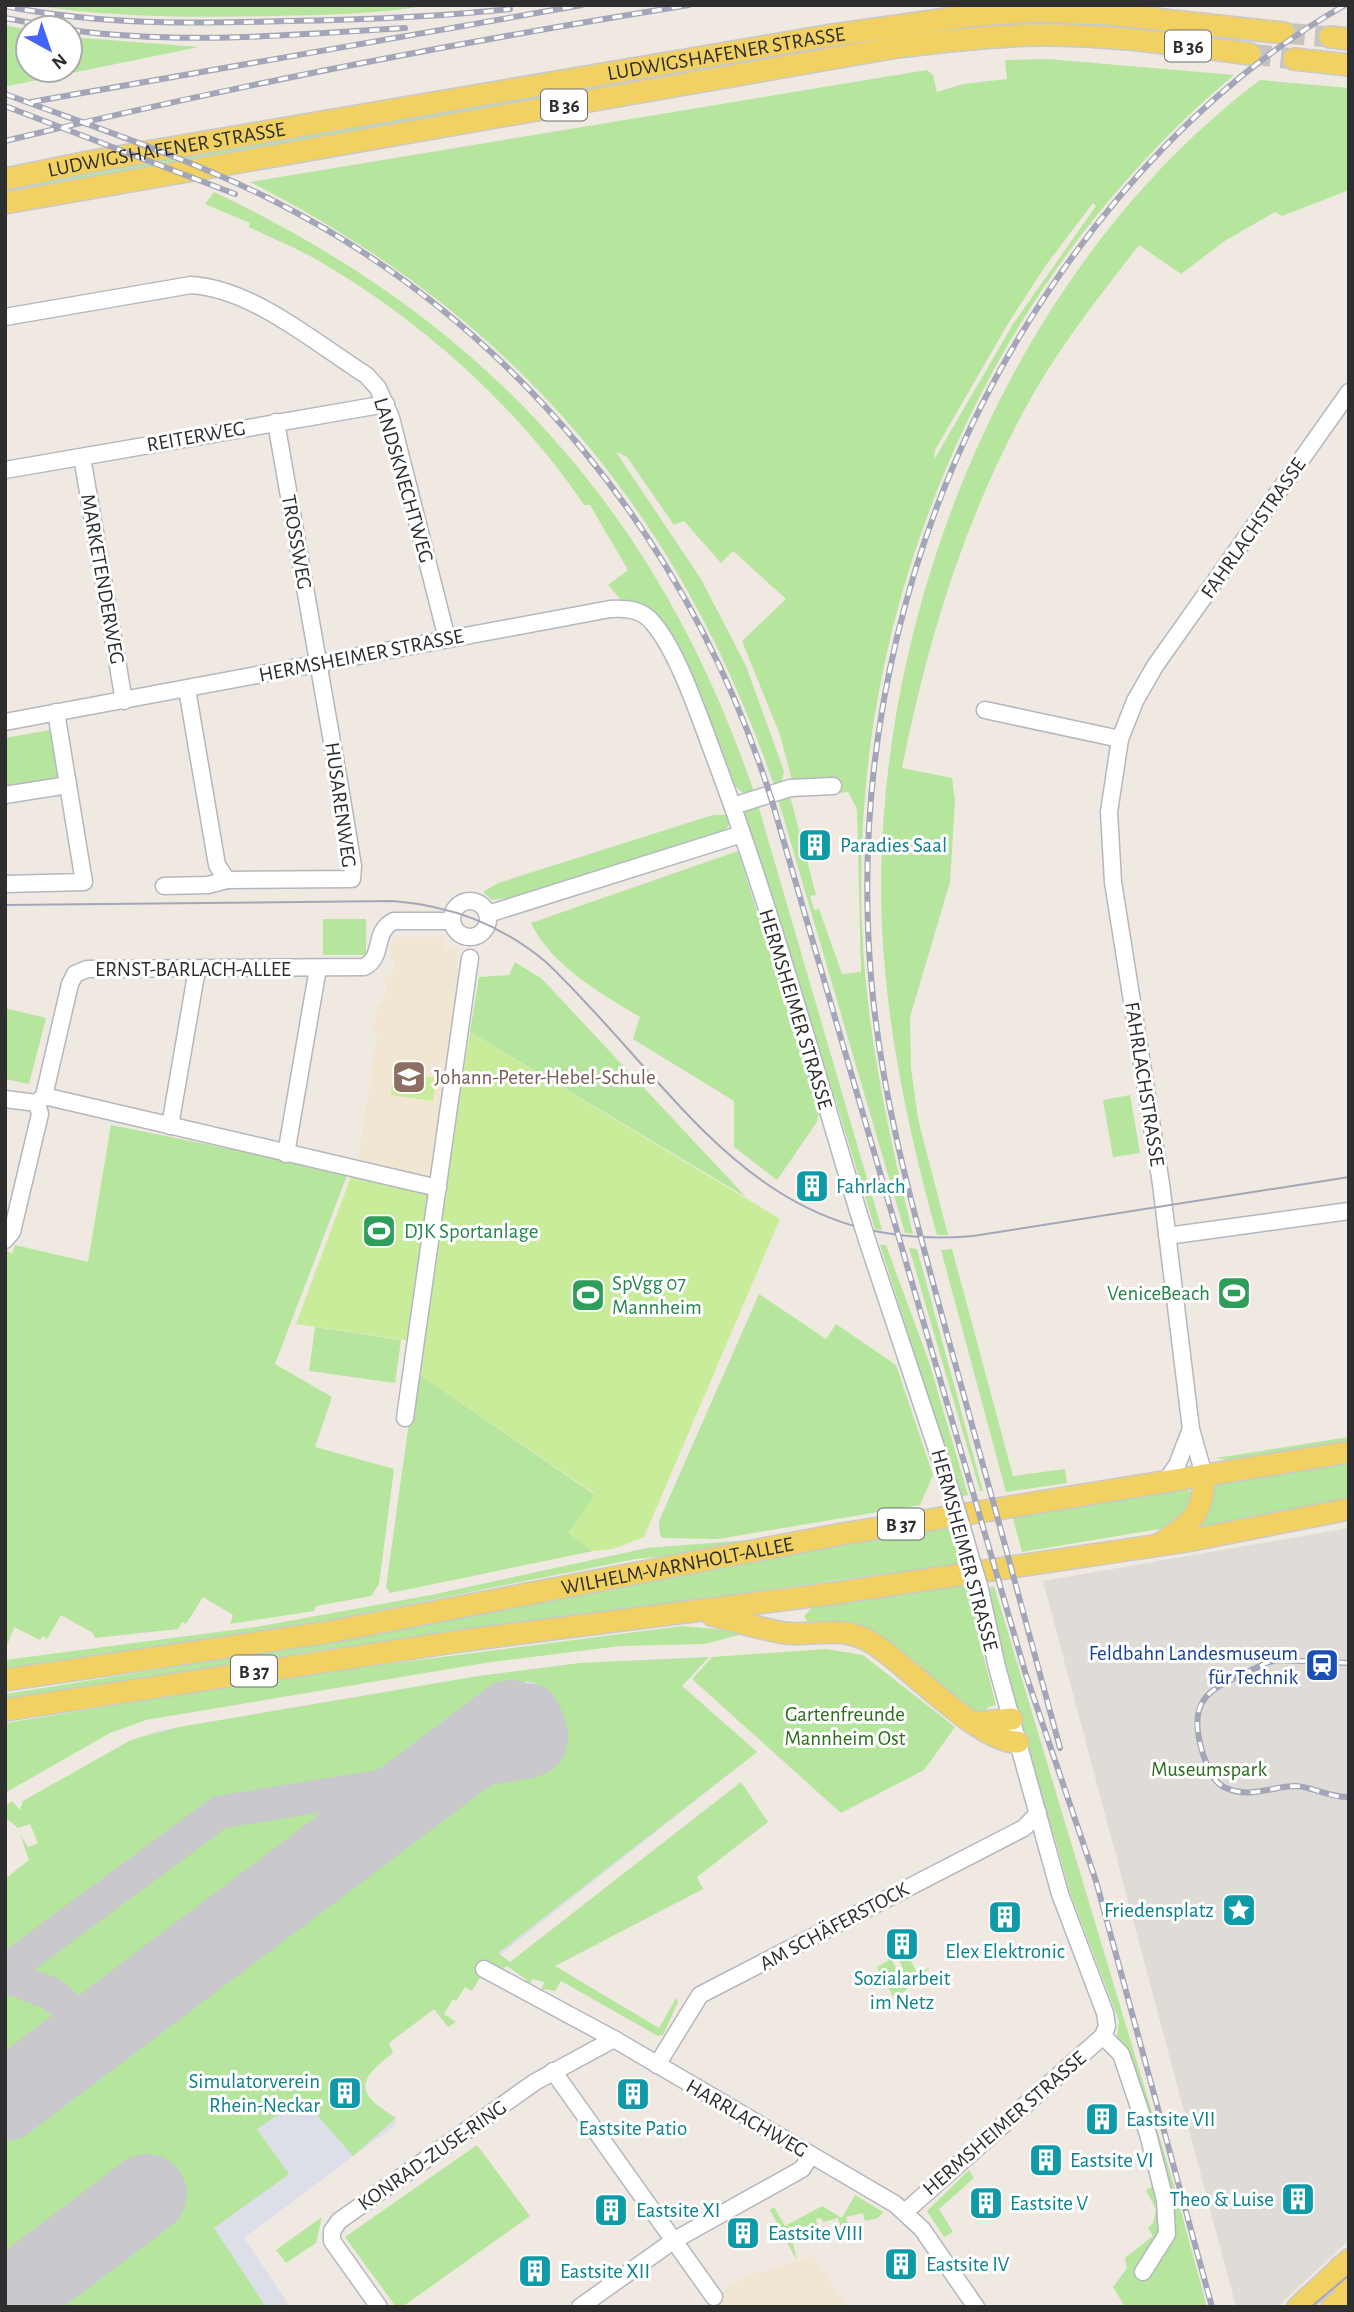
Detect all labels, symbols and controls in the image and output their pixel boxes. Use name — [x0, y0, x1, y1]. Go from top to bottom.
north arrow — [14, 14, 84, 84]
street label: LUDWIGSHAFENER STRASSE — [606, 23, 846, 84]
road number: B 36 — [1165, 30, 1211, 61]
text: N — [48, 49, 70, 72]
road number: B 36 — [541, 90, 587, 120]
street label: LUDWIGSHAFENER STRASSE — [46, 119, 287, 181]
street label: LANDSKNECHTWEG — [370, 395, 437, 565]
street label: REITERWEG — [145, 417, 247, 456]
street label: FAHRLACHSTRASSE — [1197, 454, 1310, 602]
street label: MARKETENDERWEG — [77, 492, 128, 666]
street label: TROSSWEG — [278, 493, 315, 591]
street label: HERMSHEIMER STRASSE — [257, 625, 465, 686]
street label: HUSARENWEG — [321, 741, 360, 869]
building icon: Paradies Saal — [796, 826, 834, 864]
place label: Paradies Saal — [840, 835, 947, 856]
street label: HERMSHEIMER STRASSE — [755, 907, 836, 1112]
street label: ERNST-BARLACH-ALLEE — [95, 959, 291, 980]
street label: FAHRLACHSTRASSE — [1121, 1000, 1168, 1168]
school or university icon: Johann-Peter-Hebel-Schule — [390, 1058, 428, 1096]
place label: Johann-Peter-Hebel-Schule — [434, 1067, 656, 1088]
building icon: Fahrlach — [793, 1167, 831, 1205]
place label: Fahrlach — [836, 1176, 906, 1197]
sports icon: DJK Sportanlage — [360, 1212, 398, 1250]
place label: DJK Sportanlage — [404, 1221, 538, 1242]
place label: SpVgg 07 Mannheim — [612, 1273, 702, 1318]
sports icon: VeniceBeach — [1215, 1274, 1253, 1312]
sports icon: SpVgg 07 Mannheim — [569, 1276, 607, 1314]
place label: VeniceBeach — [1107, 1283, 1210, 1304]
street label: HERMSHEIMER STRASSE — [927, 1447, 1002, 1653]
road number: B 37 — [878, 1508, 924, 1540]
street label: WILHELM-VARNHOLT-ALLEE — [559, 1534, 795, 1598]
place label: Feldbahn Landesmuseum für Technik — [1089, 1643, 1298, 1688]
station icon: Feldbahn Landesmuseum für Technik — [1303, 1646, 1341, 1684]
road number: B 37 — [231, 1656, 277, 1686]
park label: Gartenfreunde Mannheim Ost — [784, 1704, 906, 1749]
park label: Museumspark — [1151, 1759, 1267, 1780]
street label: AM SCHÄFERSTOCK — [756, 1877, 913, 1974]
place icon: Friedensplatz — [1220, 1891, 1258, 1929]
building icon: Elex Elektronic — [986, 1898, 1024, 1936]
place label: Friedensplatz — [1104, 1900, 1214, 1921]
building icon: Sozialarbeit im Netz — [883, 1925, 921, 1963]
place label: Elex Elektronic — [945, 1941, 1065, 1962]
place label: Sozialarbeit im Netz — [854, 1968, 951, 2013]
street label: HERMSHEIMER STRASSE — [919, 2047, 1090, 2200]
place label: Simulatorverein Rhein-Neckar — [188, 2071, 320, 2116]
building icon: Simulatorverein Rhein-Neckar — [326, 2074, 364, 2112]
building icon: Eastsite Patio — [614, 2075, 652, 2113]
street label: HARRLACHWEG — [682, 2075, 811, 2162]
street label: KONRAD-ZUSE-RING — [354, 2096, 510, 2214]
building icon: Eastsite VII — [1083, 2100, 1121, 2138]
place label: Eastsite VII — [1126, 2109, 1215, 2130]
place label: Eastsite Patio — [579, 2118, 687, 2139]
building icon: Eastsite VI — [1027, 2141, 1065, 2179]
place label: Eastsite VI — [1070, 2150, 1154, 2171]
building icon: Theo & Luise — [1279, 2180, 1317, 2218]
building icon: Eastsite V — [967, 2184, 1005, 2222]
place label: Theo & Luise — [1170, 2189, 1274, 2210]
building icon: Eastsite XI — [592, 2191, 630, 2229]
place label: Eastsite V — [1010, 2193, 1088, 2214]
place label: Eastsite XI — [636, 2200, 720, 2221]
building icon: Eastsite VIII — [724, 2214, 762, 2252]
place label: Eastsite VIII — [768, 2223, 863, 2244]
building icon: Eastsite IV — [882, 2245, 920, 2283]
building icon: Eastsite XII — [516, 2252, 554, 2290]
place label: Eastsite IV — [926, 2254, 1010, 2275]
place label: Eastsite XII — [560, 2261, 650, 2282]

